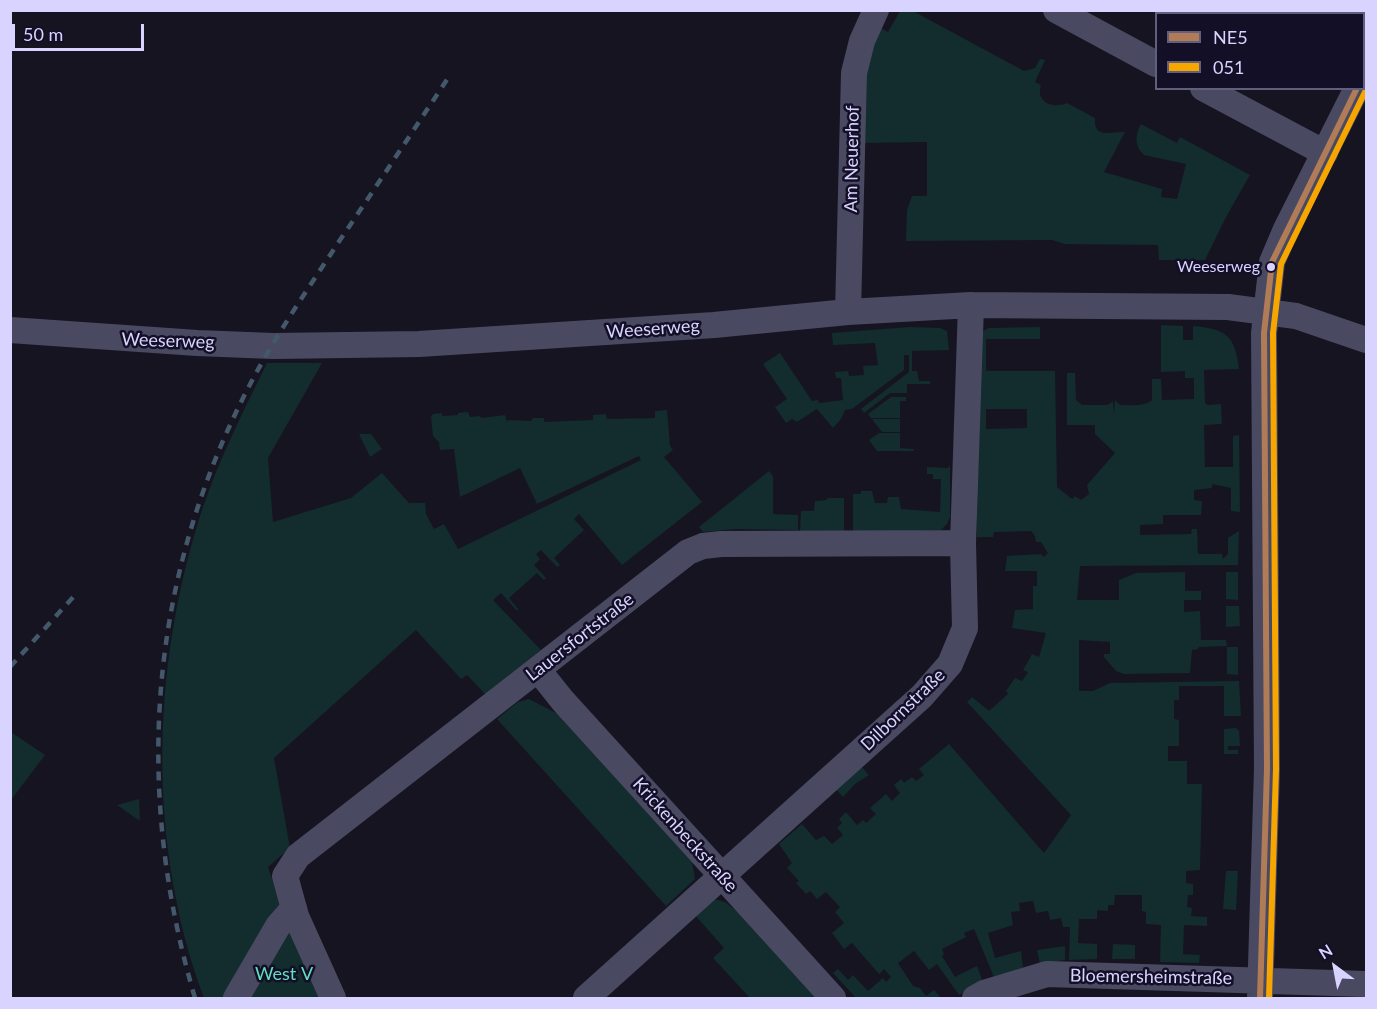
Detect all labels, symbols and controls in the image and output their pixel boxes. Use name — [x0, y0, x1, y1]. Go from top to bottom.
scale bar — [15, 12, 147, 50]
legend — [1155, 12, 1365, 90]
text: 50 m — [23, 23, 63, 45]
text: NE5 — [1213, 26, 1248, 48]
text: 051 — [1213, 56, 1244, 78]
street label: Am Neuerhof — [840, 105, 864, 213]
place label: Weeserweg — [1177, 257, 1260, 277]
marker: Weeserweg — [1265, 261, 1277, 273]
street label: Weeserweg — [606, 315, 700, 343]
street label: Weeserweg — [121, 329, 215, 353]
street label: Lauersfortstraße — [522, 588, 638, 686]
street label: Dilbornstraße — [856, 665, 950, 755]
street label: Krickenbeckstraße — [628, 773, 742, 897]
north arrow — [1305, 937, 1365, 997]
text: N — [1315, 940, 1335, 963]
park label: West V — [255, 963, 313, 985]
street label: Bloemersheimstraße — [1070, 965, 1232, 989]

